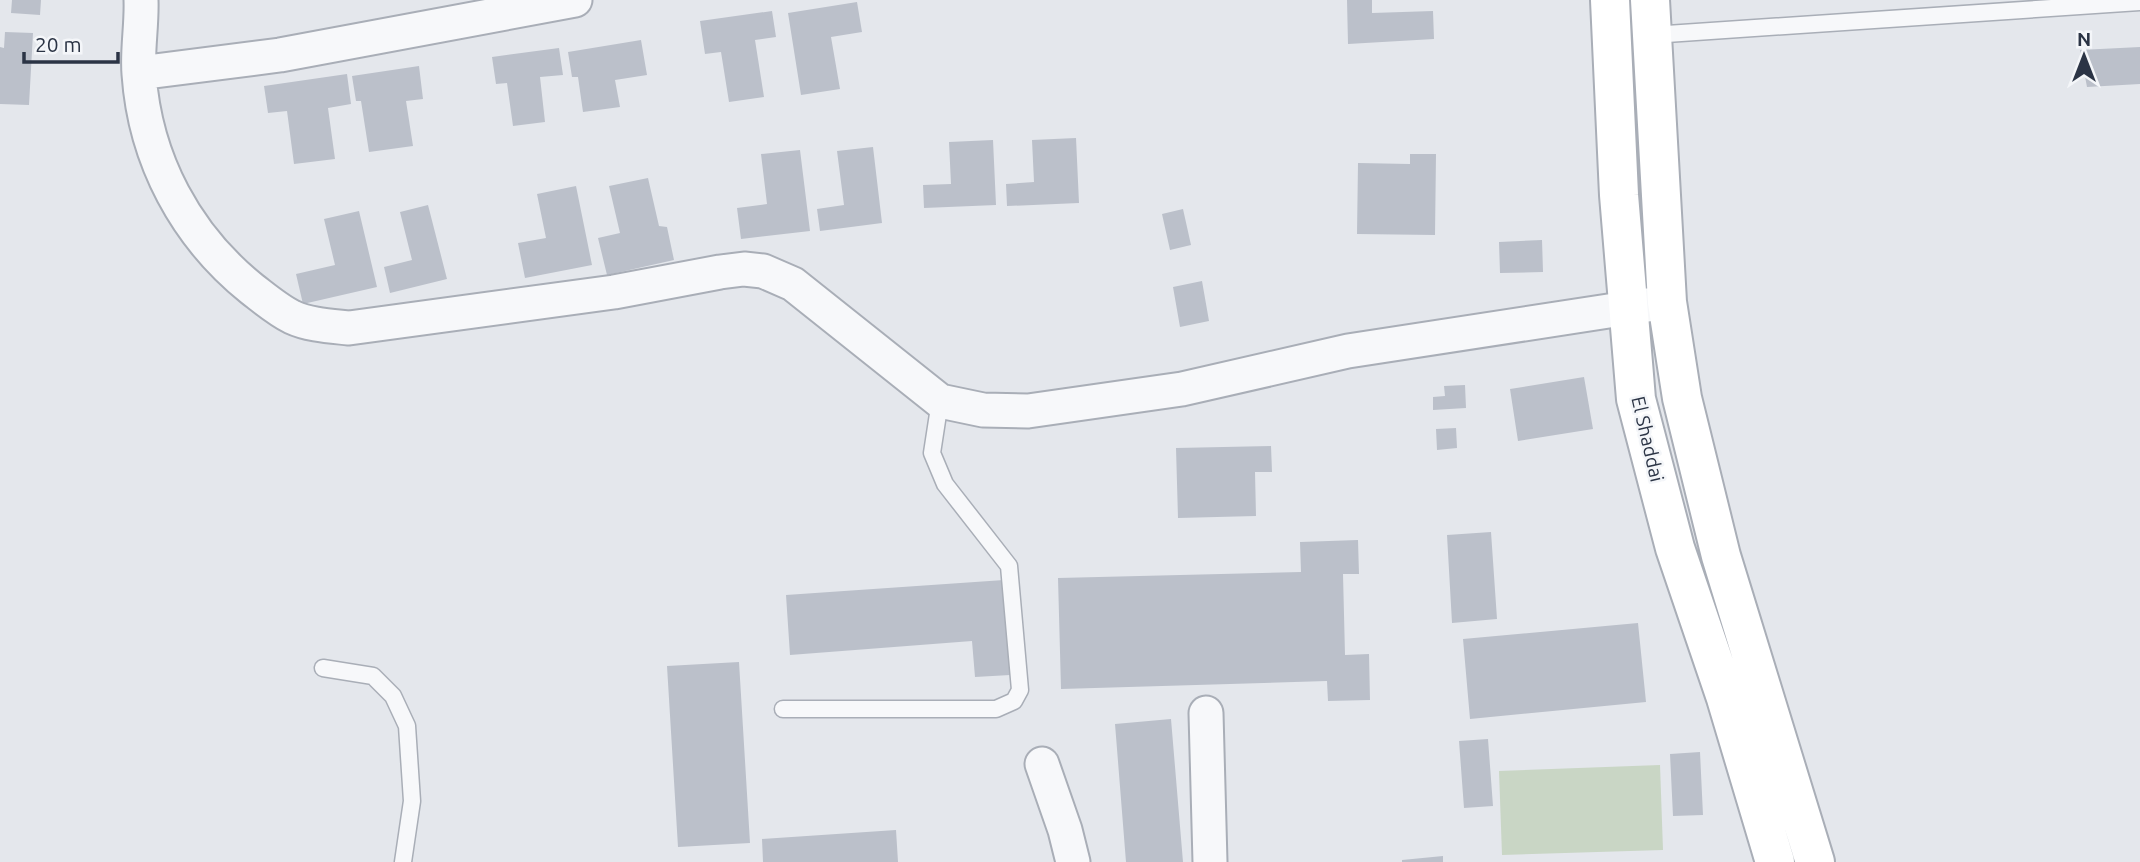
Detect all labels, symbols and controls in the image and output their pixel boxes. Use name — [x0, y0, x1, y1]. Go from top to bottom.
scale bar — [24, 21, 119, 65]
north arrow — [2049, 21, 2119, 91]
text: N — [2077, 28, 2091, 50]
text: 20 m — [35, 32, 82, 56]
street label: El Shaddai — [1627, 394, 1669, 484]

